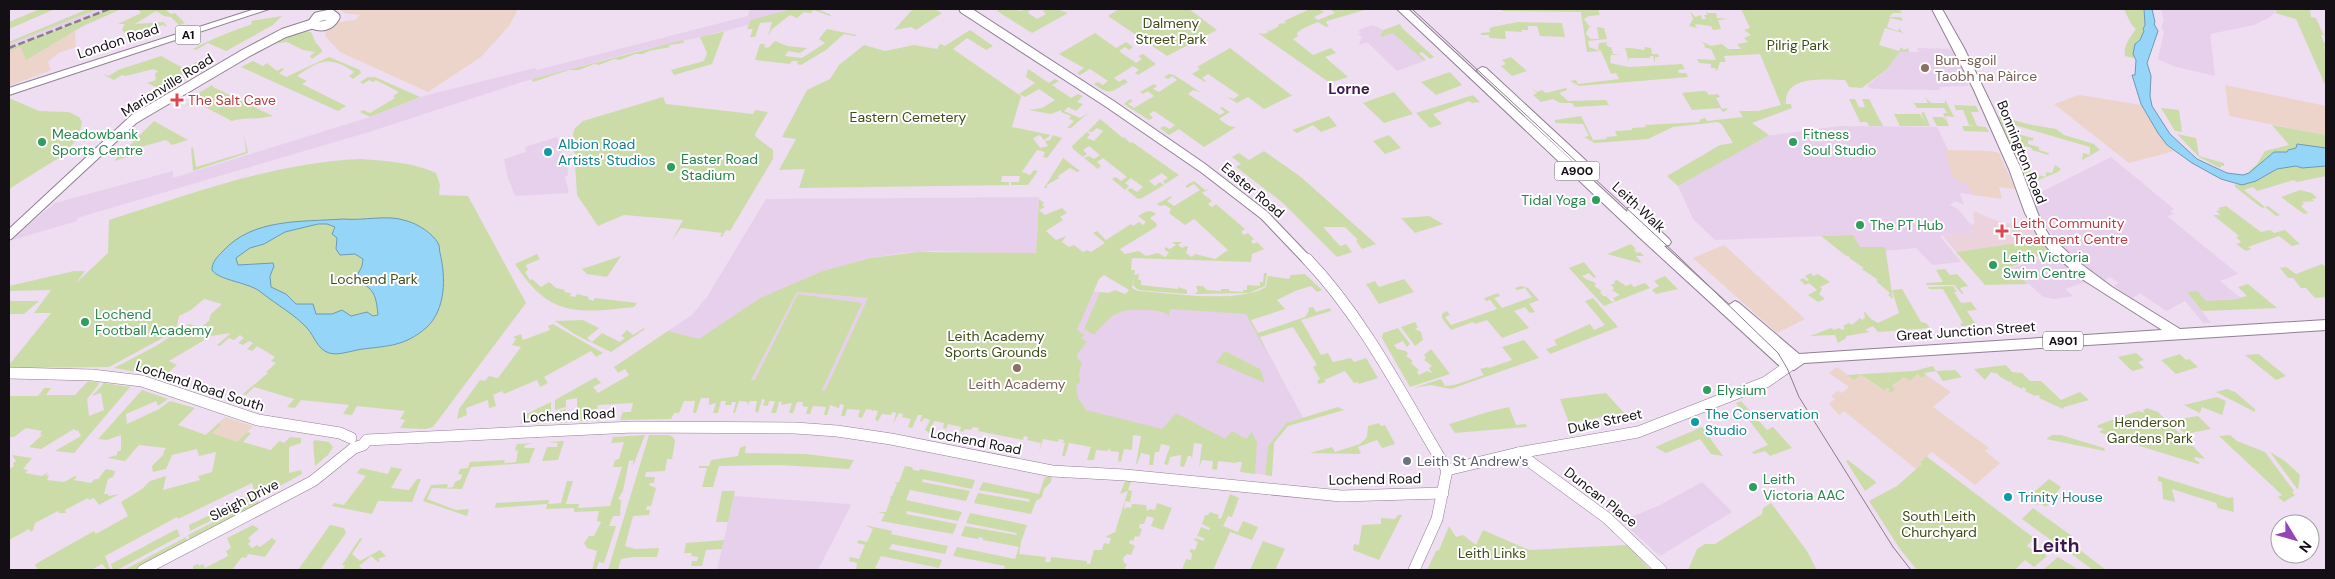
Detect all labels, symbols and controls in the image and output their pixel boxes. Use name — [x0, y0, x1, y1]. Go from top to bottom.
park label: Dalmeny Street Park — [1135, 14, 1207, 48]
street label: London Road — [75, 19, 161, 63]
road number: A1 — [176, 26, 200, 44]
park label: Pilrig Park — [1767, 36, 1829, 54]
street label: Marionville Road — [118, 49, 216, 121]
place label: Bun-sgoil Taobh na Pàirce — [1935, 51, 2037, 85]
marker: Bun-sgoil Taobh na Pàirce — [1919, 62, 1931, 74]
district label: Lorne — [1328, 79, 1370, 99]
place label: The Salt Cave — [188, 91, 276, 109]
marker: The Salt Cave — [170, 93, 184, 107]
street label: Bonnington Road — [1993, 98, 2051, 206]
park label: Eastern Cemetery — [850, 108, 967, 126]
place label: Meadowbank Sports Centre — [52, 125, 143, 159]
place label: Fitness Soul Studio — [1803, 125, 1876, 159]
place label: Albion Road Artists' Studios — [558, 135, 656, 169]
marker: Meadowbank Sports Centre — [36, 136, 48, 148]
marker: Fitness Soul Studio — [1787, 136, 1799, 148]
marker: Albion Road Artists' Studios — [542, 146, 554, 158]
place label: Easter Road Stadium — [681, 150, 758, 184]
street label: Easter Road — [1218, 158, 1288, 222]
marker: Easter Road Stadium — [665, 161, 677, 173]
road number: A900 — [1554, 162, 1600, 180]
street label: Leith Walk — [1609, 178, 1669, 236]
place label: Tidal Yoga — [1521, 191, 1586, 209]
marker: Tidal Yoga — [1590, 194, 1602, 206]
place label: Leith Community Treatment Centre — [2013, 214, 2128, 248]
place label: The PT Hub — [1870, 216, 1944, 234]
marker: The PT Hub — [1854, 219, 1866, 231]
marker: Leith Community Treatment Centre — [1995, 224, 2009, 238]
place label: Leith Victoria Swim Centre — [2003, 248, 2089, 282]
marker: Leith Victoria Swim Centre — [1987, 259, 1999, 271]
park label: Lochend Park — [330, 270, 418, 288]
place label: Lochend Football Academy — [95, 305, 212, 339]
marker: Lochend Football Academy — [79, 316, 91, 328]
street label: Great Junction Street — [1896, 317, 2036, 345]
park label: Leith Academy Sports Grounds — [945, 327, 1047, 361]
road number: A901 — [2043, 332, 2083, 351]
street label: Lochend Road South — [133, 357, 267, 415]
marker: Leith Academy — [1011, 362, 1023, 374]
place label: Leith Academy — [969, 375, 1066, 393]
place label: Elysium — [1717, 381, 1766, 399]
marker: Elysium — [1701, 384, 1713, 396]
street label: Lochend Road — [522, 404, 616, 426]
street label: Duke Street — [1566, 404, 1644, 438]
place label: The Conservation Studio — [1705, 405, 1819, 439]
park label: Henderson Gardens Park — [2107, 413, 2193, 447]
marker: The Conservation Studio — [1689, 416, 1701, 428]
street label: Lochend Road — [929, 423, 1023, 459]
place label: Leith St Andrew's — [1417, 452, 1529, 470]
marker: Leith St Andrew's — [1401, 455, 1413, 467]
street label: Duncan Place — [1561, 463, 1641, 531]
street label: Lochend Road — [1329, 469, 1421, 489]
place label: Leith Victoria AAC — [1763, 470, 1845, 504]
street label: Sleigh Drive — [206, 475, 282, 525]
marker: Leith Victoria AAC — [1747, 481, 1759, 493]
place label: Trinity House — [2018, 488, 2103, 506]
marker: Trinity House — [2002, 491, 2014, 503]
park label: South Leith Churchyard — [1901, 507, 1977, 541]
north arrow — [2270, 514, 2320, 564]
district label: Leith — [2033, 533, 2079, 558]
text: N — [2295, 537, 2316, 556]
park label: Leith Links — [1458, 544, 1526, 562]

